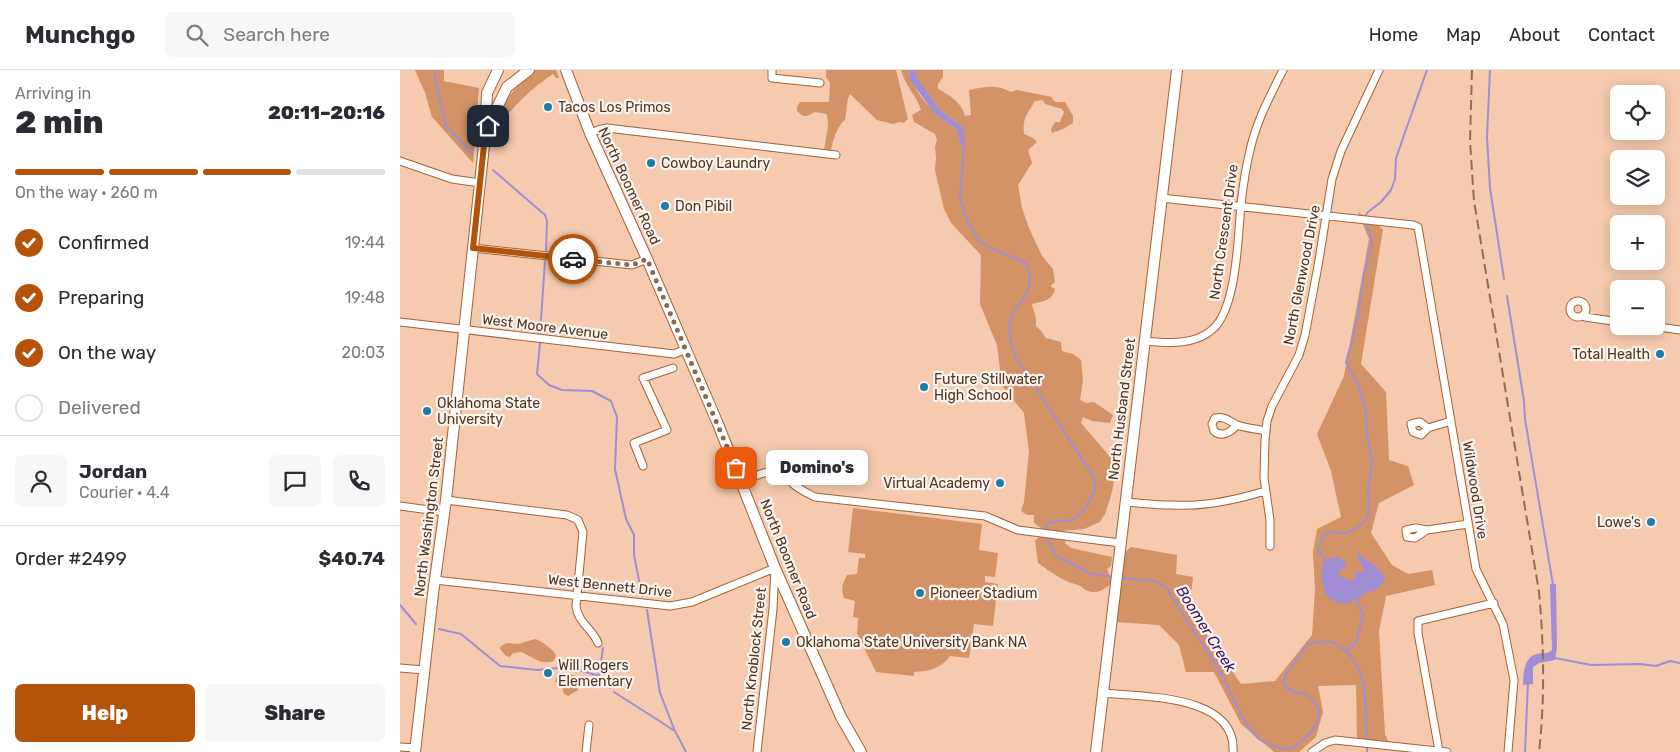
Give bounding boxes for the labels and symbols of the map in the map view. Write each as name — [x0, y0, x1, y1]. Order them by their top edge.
place label: Tacos Los Primos — [558, 99, 671, 116]
marker: Tacos Los Primos — [542, 101, 554, 113]
pin — [467, 105, 509, 147]
street label: North Boomer Road — [594, 124, 664, 248]
place label: Cowboy Laundry — [661, 155, 770, 172]
marker: Cowboy Laundry — [645, 157, 657, 169]
street label: North Crescent Drive — [1206, 163, 1242, 301]
place label: Don Pibil — [675, 198, 732, 215]
marker: Don Pibil — [659, 200, 671, 212]
street label: North Glenwood Drive — [1280, 203, 1324, 346]
courier — [548, 234, 598, 284]
street label: West Moore Avenue — [481, 311, 609, 343]
street label: North Husband Street — [1105, 337, 1139, 481]
place label: Total Health — [1572, 346, 1650, 363]
marker: Total Health — [1654, 348, 1666, 360]
place label: Future Stillwater High School — [934, 371, 1043, 404]
marker: Future Stillwater High School — [918, 381, 930, 393]
place label: Oklahoma State University — [437, 395, 540, 428]
marker: Oklahoma State University — [421, 405, 433, 417]
street label: North Washington Street — [411, 436, 447, 598]
street label: Wildwood Drive — [1459, 440, 1491, 540]
pin — [715, 447, 757, 489]
callout: Domino's — [766, 450, 868, 486]
place label: Virtual Academy — [883, 475, 990, 492]
marker: Virtual Academy — [994, 477, 1006, 489]
street label: North Boomer Road — [756, 497, 820, 621]
place label: Lowe's — [1597, 514, 1641, 531]
marker: Lowe's — [1645, 516, 1657, 528]
street label: West Bennett Drive — [547, 571, 673, 601]
water label: Boomer Creek — [1172, 583, 1240, 676]
place label: Pioneer Stadium — [930, 585, 1038, 602]
street label: North Knoblock Street — [738, 586, 770, 731]
marker: Pioneer Stadium — [914, 587, 926, 599]
place label: Oklahoma State University Bank NA — [796, 634, 1028, 651]
marker: Oklahoma State University Bank NA — [780, 636, 792, 648]
place label: Will Rogers Elementary — [558, 657, 633, 690]
marker: Will Rogers Elementary — [542, 667, 554, 679]

